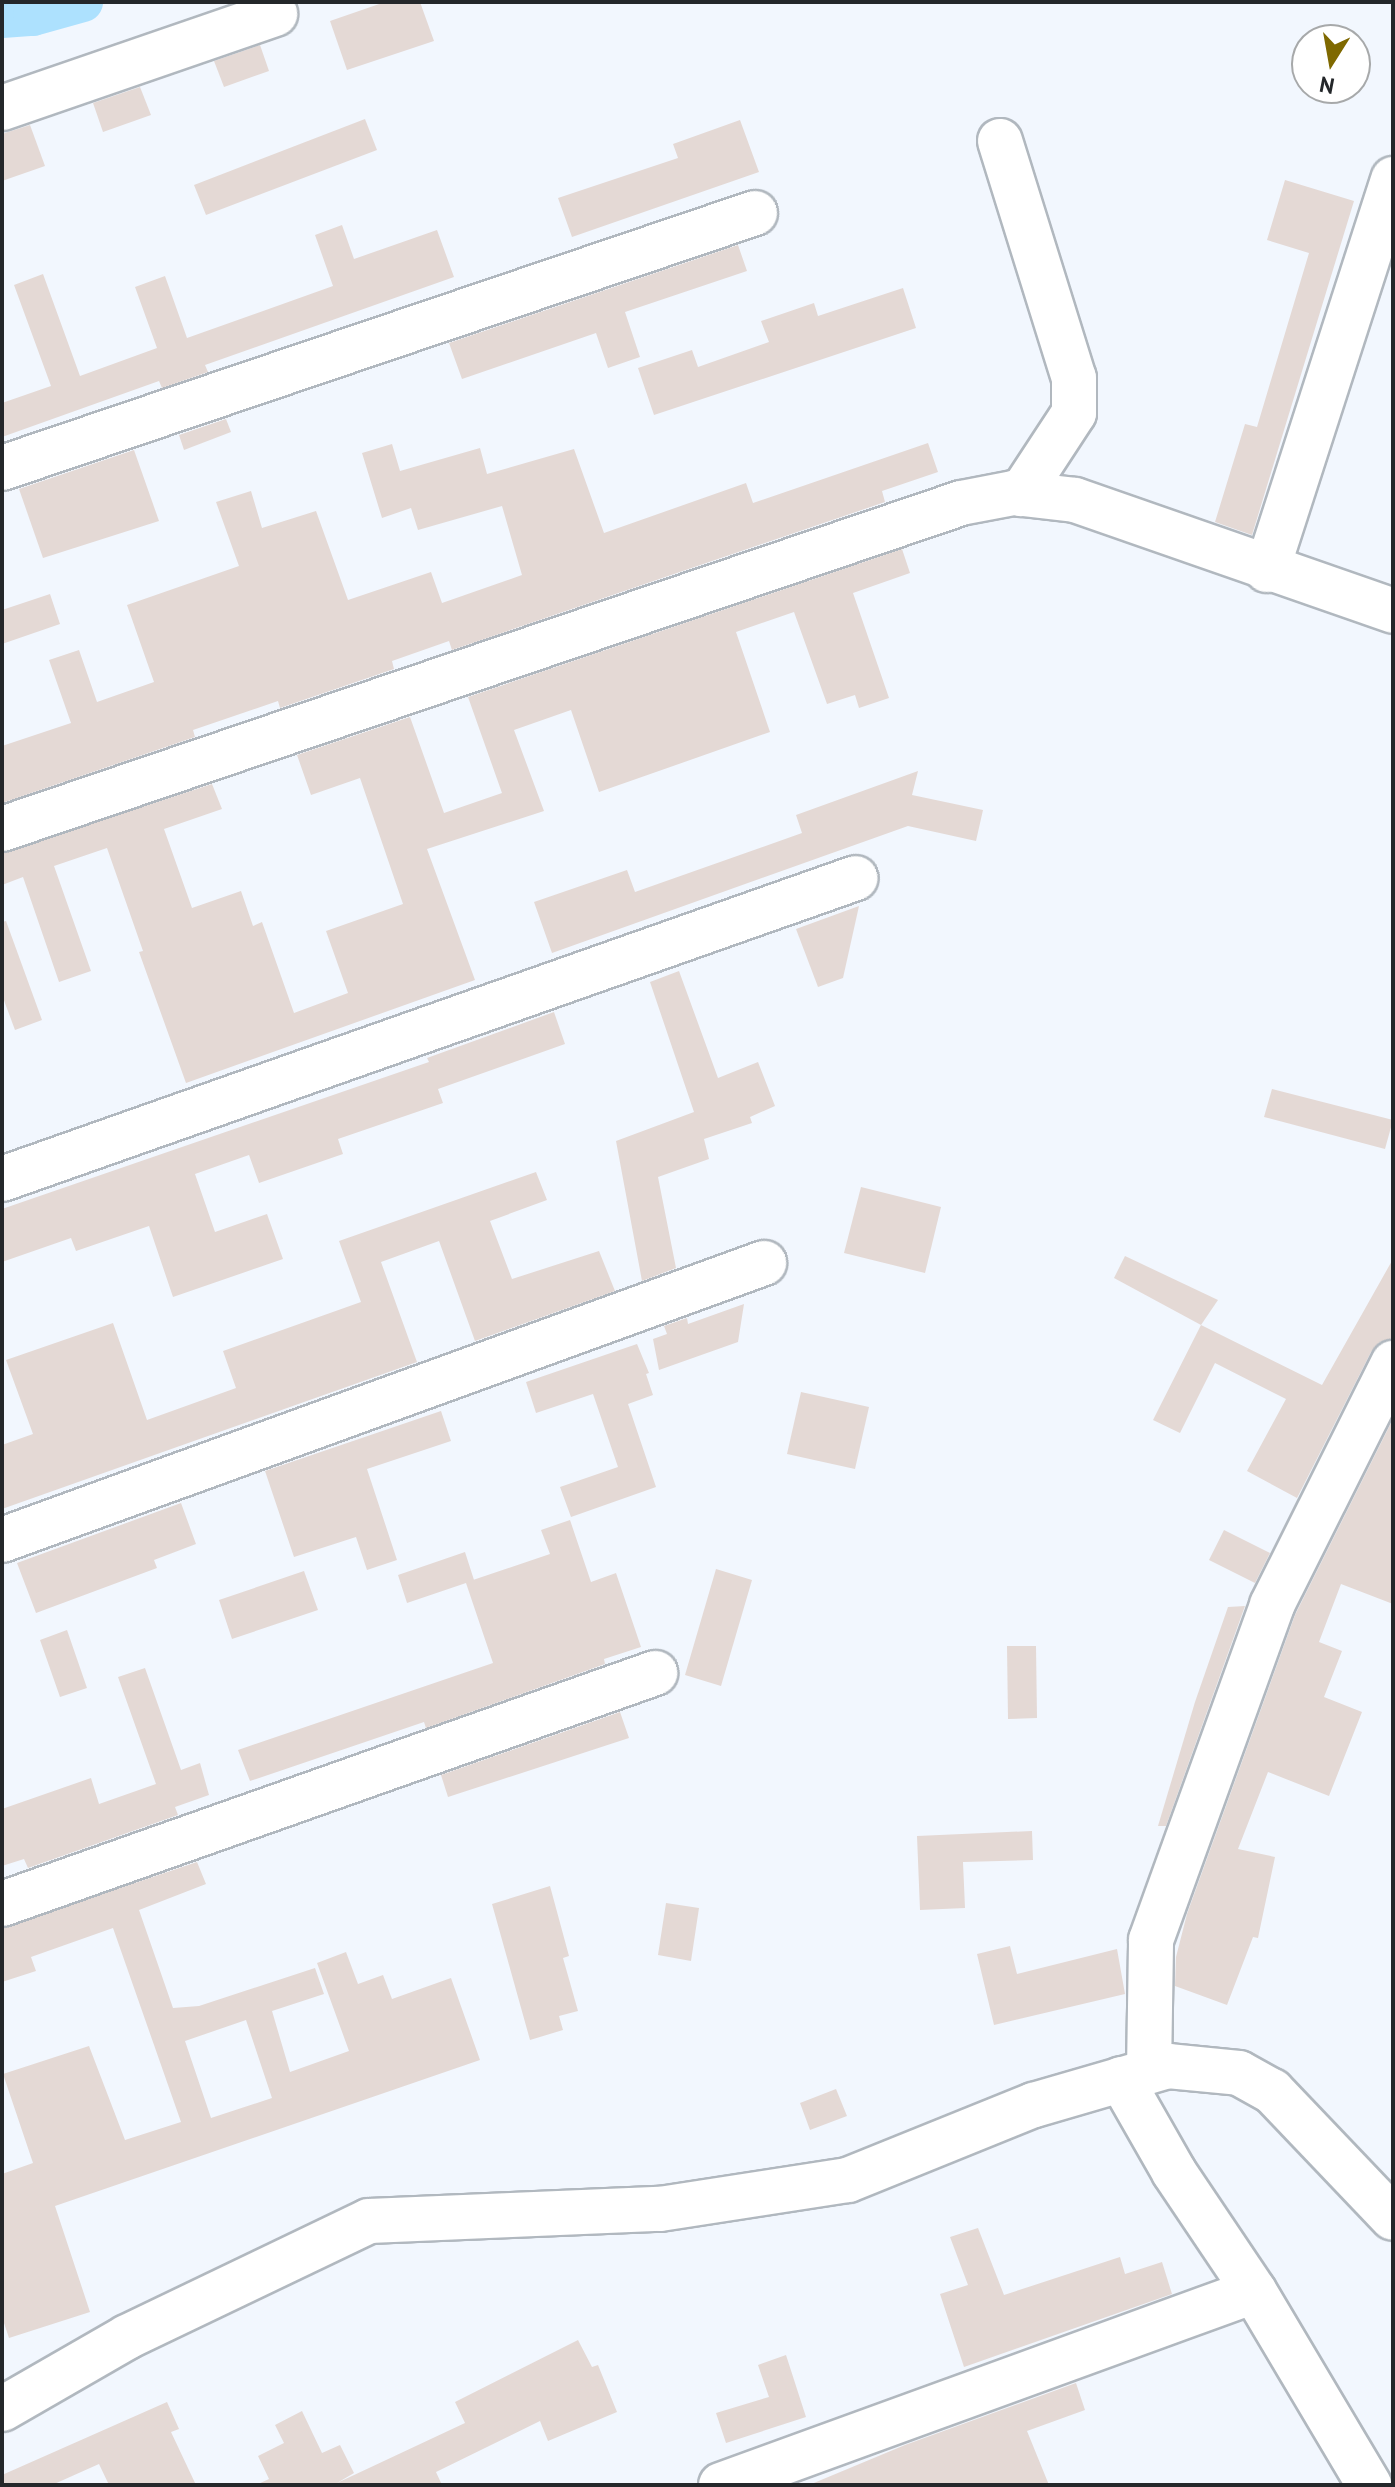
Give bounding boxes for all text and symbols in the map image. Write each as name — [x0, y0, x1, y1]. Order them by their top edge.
north arrow — [1291, 24, 1371, 104]
text: N — [1317, 70, 1337, 101]

